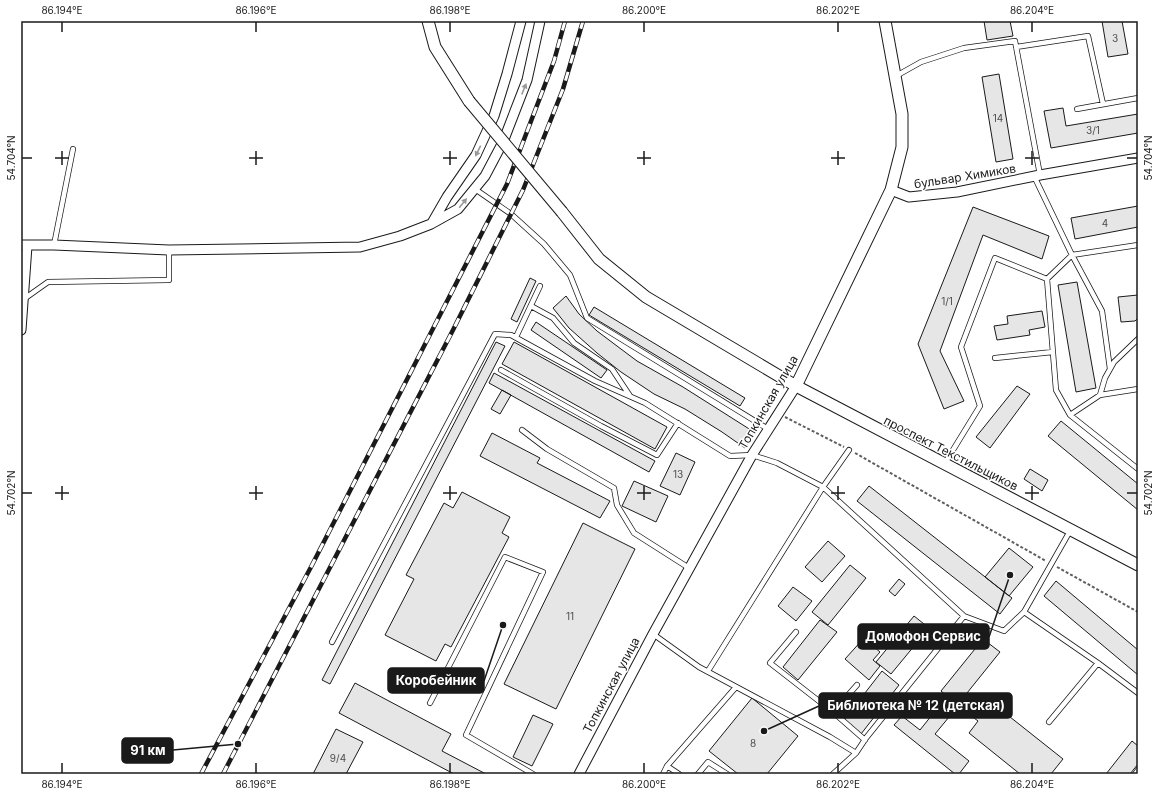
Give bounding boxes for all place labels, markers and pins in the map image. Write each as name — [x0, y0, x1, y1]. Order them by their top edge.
callout: Домофон Сервис — [858, 624, 989, 649]
callout: Коробейник — [388, 668, 484, 693]
callout: Библиотека № 12 (детская) — [819, 693, 1012, 718]
callout: 91 км — [122, 738, 173, 763]

